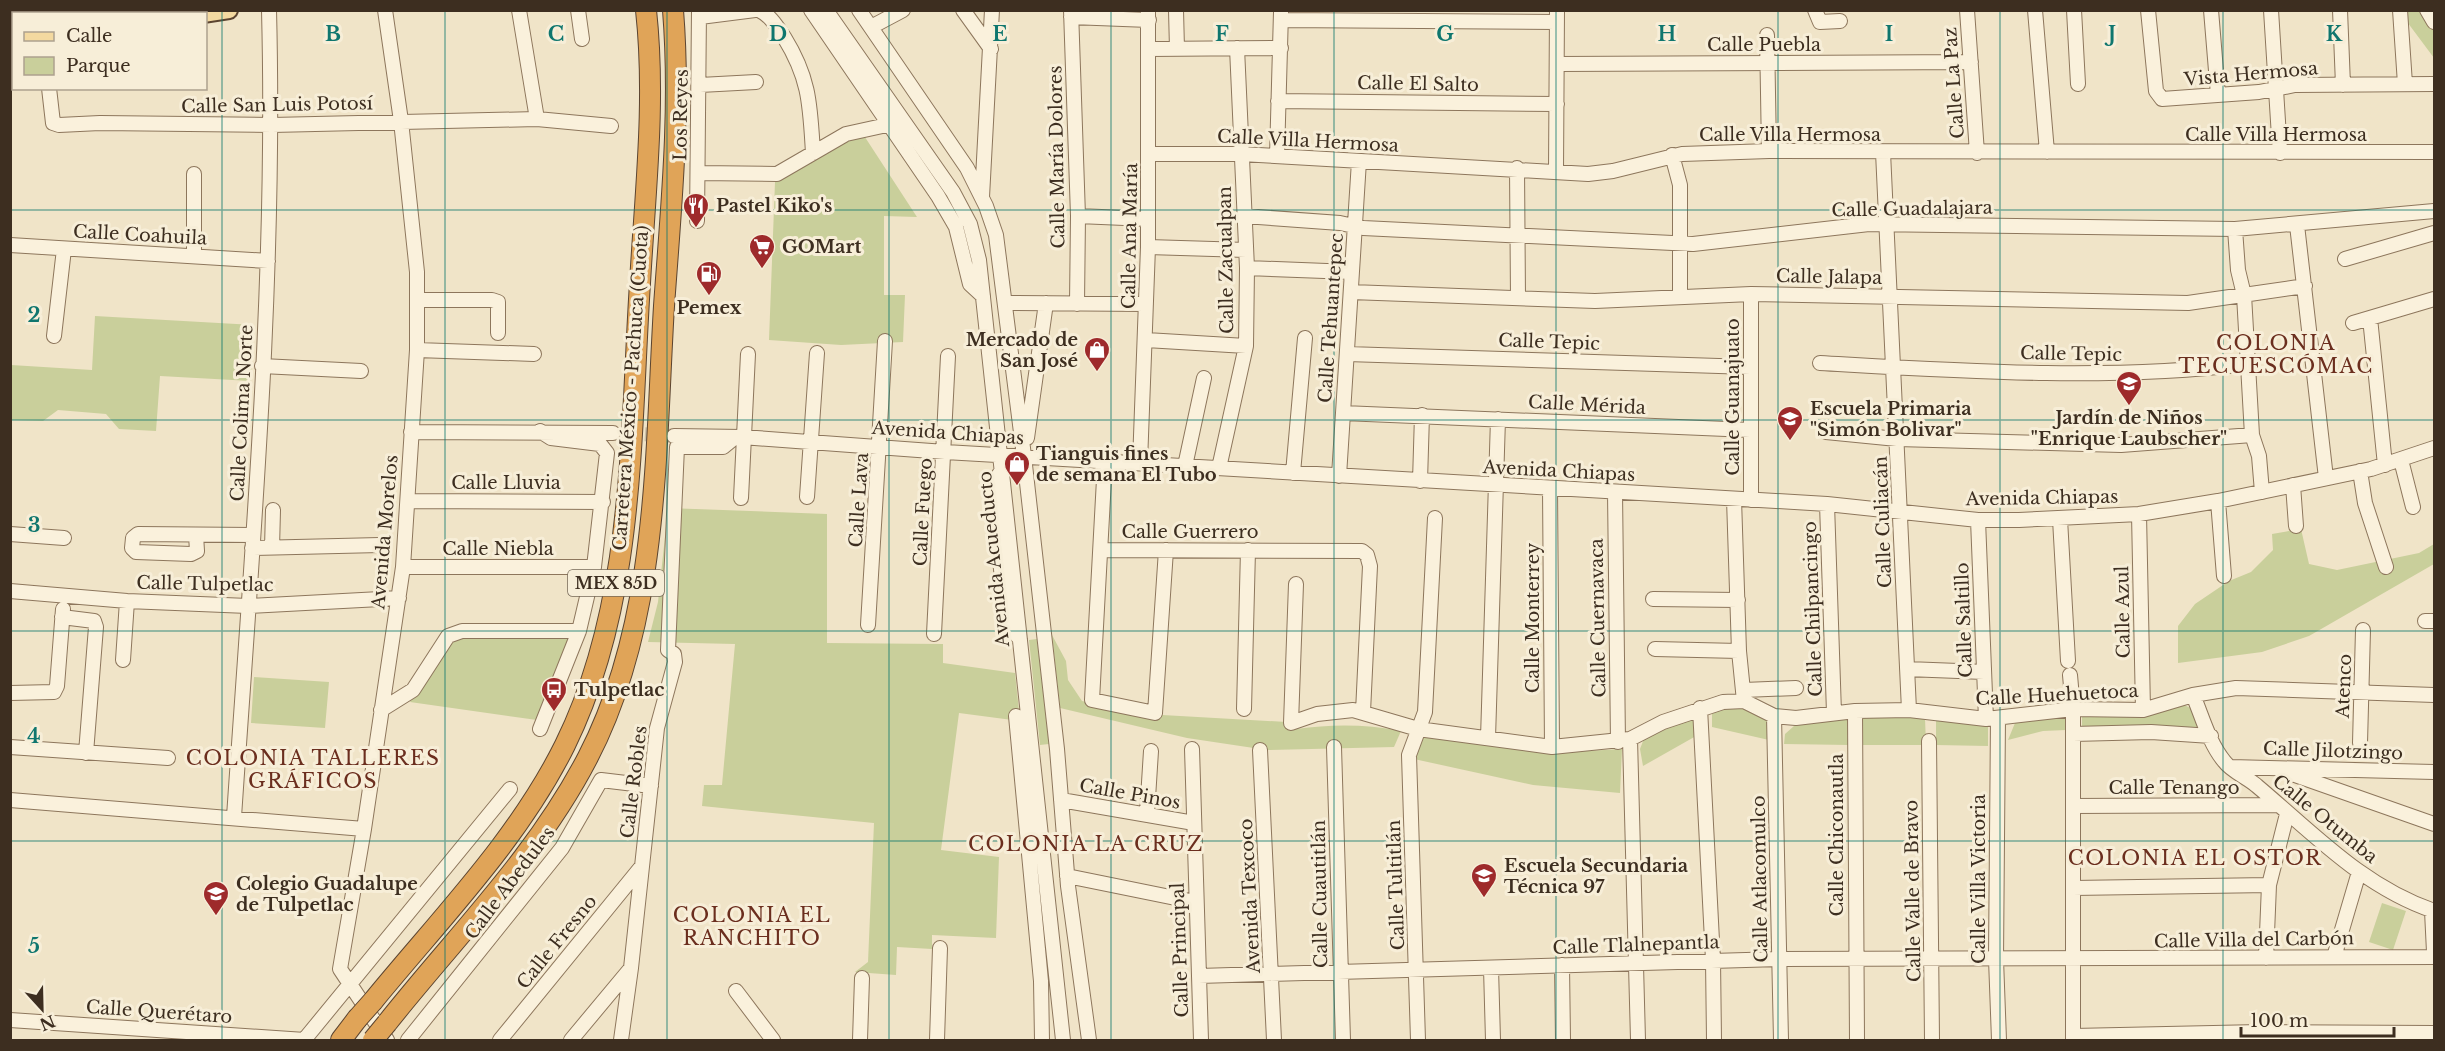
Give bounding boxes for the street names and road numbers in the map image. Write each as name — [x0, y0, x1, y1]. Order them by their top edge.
street label: Calle La Paz — [1939, 26, 1969, 140]
street label: Calle Puebla — [1707, 34, 1821, 56]
street label: Vista Hermosa — [2182, 57, 2319, 91]
street label: Calle María Dolores — [1044, 65, 1070, 249]
street label: Los Reyes — [669, 69, 693, 161]
street label: Calle El Salto — [1357, 72, 1479, 96]
street label: Calle San Luis Potosí — [181, 92, 374, 118]
street label: Calle Villa Hermosa — [1699, 124, 1881, 146]
street label: Calle Villa Hermosa — [2185, 124, 2367, 146]
street label: Calle Villa Hermosa — [1217, 125, 1399, 157]
street label: Calle Ana María — [1118, 163, 1142, 309]
street label: Calle Zacualpan — [1214, 186, 1238, 334]
street label: Calle Guadalajara — [1831, 197, 1993, 221]
street label: Calle Coahuila — [72, 221, 208, 249]
street label: Carretera México - Pachuca (Cuota) — [609, 225, 653, 551]
street label: Calle Tehuantepec — [1314, 232, 1348, 404]
street label: Calle Jalapa — [1776, 265, 1882, 289]
street label: Calle Guanajuato — [1722, 318, 1744, 476]
street label: Calle Colima Norte — [226, 324, 258, 502]
street label: Calle Tepic — [1498, 329, 1601, 355]
street label: Calle Tepic — [2020, 342, 2122, 366]
street label: Calle Mérida — [1528, 391, 1646, 419]
street label: Avenida Chiapas — [870, 417, 1025, 449]
street label: Calle Lava — [845, 452, 873, 548]
street label: Avenida Morelos — [367, 454, 403, 611]
street label: Avenida Chiapas — [1481, 456, 1636, 486]
street label: Calle Culiacán — [1870, 456, 1896, 588]
street label: Calle Fuego — [909, 457, 937, 567]
street label: Avenida Acueducto — [974, 470, 1014, 649]
street label: Calle Lluvia — [451, 472, 561, 494]
street label: Avenida Chiapas — [1964, 486, 2119, 510]
street label: Calle Guerrero — [1121, 521, 1259, 543]
street label: Calle Chilpancingo — [1799, 521, 1827, 697]
street label: Calle Niebla — [442, 538, 554, 560]
street label: Calle Cuernavaca — [1586, 538, 1610, 698]
street label: Calle Monterrey — [1522, 542, 1544, 693]
street label: Calle Saltillo — [1951, 562, 1977, 678]
street label: Calle Azul — [2111, 565, 2135, 659]
road number: MEX 85D — [568, 570, 664, 596]
street label: Calle Tulpetlac — [136, 572, 274, 596]
street label: Atenco — [2332, 653, 2356, 720]
street label: Calle Huehuetoca — [1975, 680, 2139, 710]
street label: Calle Robles — [616, 724, 652, 840]
street label: Calle Jilotzingo — [2263, 738, 2403, 764]
street label: Calle Chiconautla — [1826, 753, 1848, 917]
street label: Calle Otumba — [2268, 770, 2382, 868]
street label: Calle Pinos — [1078, 774, 1182, 814]
street label: Calle Tenango — [2108, 777, 2240, 799]
street label: Calle Villa Victoria — [1968, 794, 1990, 964]
street label: Calle Atlacomulco — [1748, 795, 1772, 963]
street label: Calle Valle de Bravo — [1900, 800, 1926, 982]
street label: Avenida Texcoco — [1235, 818, 1265, 975]
street label: Calle Tultitlán — [1383, 819, 1409, 951]
street label: Calle Cuautitlán — [1308, 820, 1332, 968]
street label: Calle Abedules — [460, 822, 560, 944]
street label: Calle Principal — [1167, 882, 1193, 1018]
street label: Calle Fresno — [512, 891, 602, 993]
street label: Calle Villa del Carbón — [2154, 927, 2354, 953]
street label: Calle Tlalnepantla — [1552, 931, 1720, 959]
street label: Calle Querétaro — [85, 996, 233, 1028]

